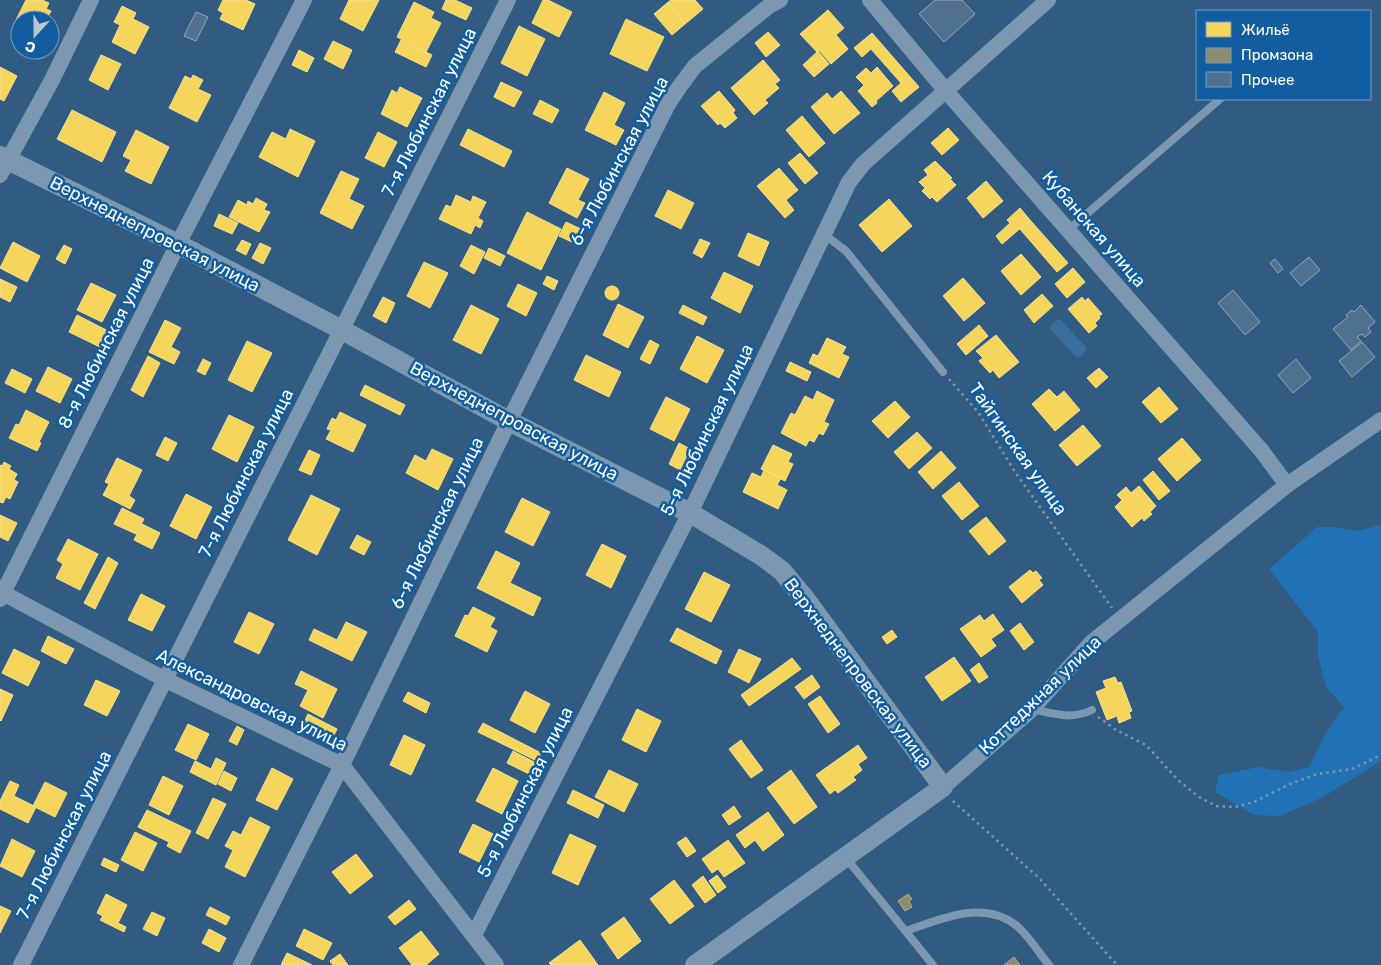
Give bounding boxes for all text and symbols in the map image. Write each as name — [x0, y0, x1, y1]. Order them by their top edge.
north arrow — [10, 10, 60, 60]
legend — [1196, 10, 1371, 100]
text: Жильё — [1241, 21, 1290, 39]
street label: 7-я Любинская улица — [377, 24, 481, 200]
text: С — [23, 37, 38, 56]
text: Промзона — [1241, 46, 1313, 64]
text: Прочее — [1241, 71, 1294, 89]
street label: 6-я Любинская улица — [565, 73, 673, 249]
street label: Кубанская улица — [1037, 166, 1151, 292]
street label: Верхнеднепровская улица — [46, 171, 264, 297]
street label: 8-я Любинская улица — [53, 254, 159, 432]
street label: 5-я Любинская улица — [656, 340, 758, 520]
street label: Верхнеднепровская улица — [406, 357, 622, 485]
street label: Тайгинская улица — [964, 379, 1072, 519]
street label: 7-я Любинская улица — [194, 385, 298, 561]
street label: 6-я Любинская улица — [386, 433, 488, 613]
street label: Верхнеднепровская улица — [779, 573, 937, 773]
street label: Коттеджная улица — [974, 631, 1106, 759]
street label: Александровская улица — [153, 644, 351, 756]
street label: 5-я Любинская улица — [472, 703, 578, 881]
street label: 7-я Любинская улица — [12, 747, 116, 923]

